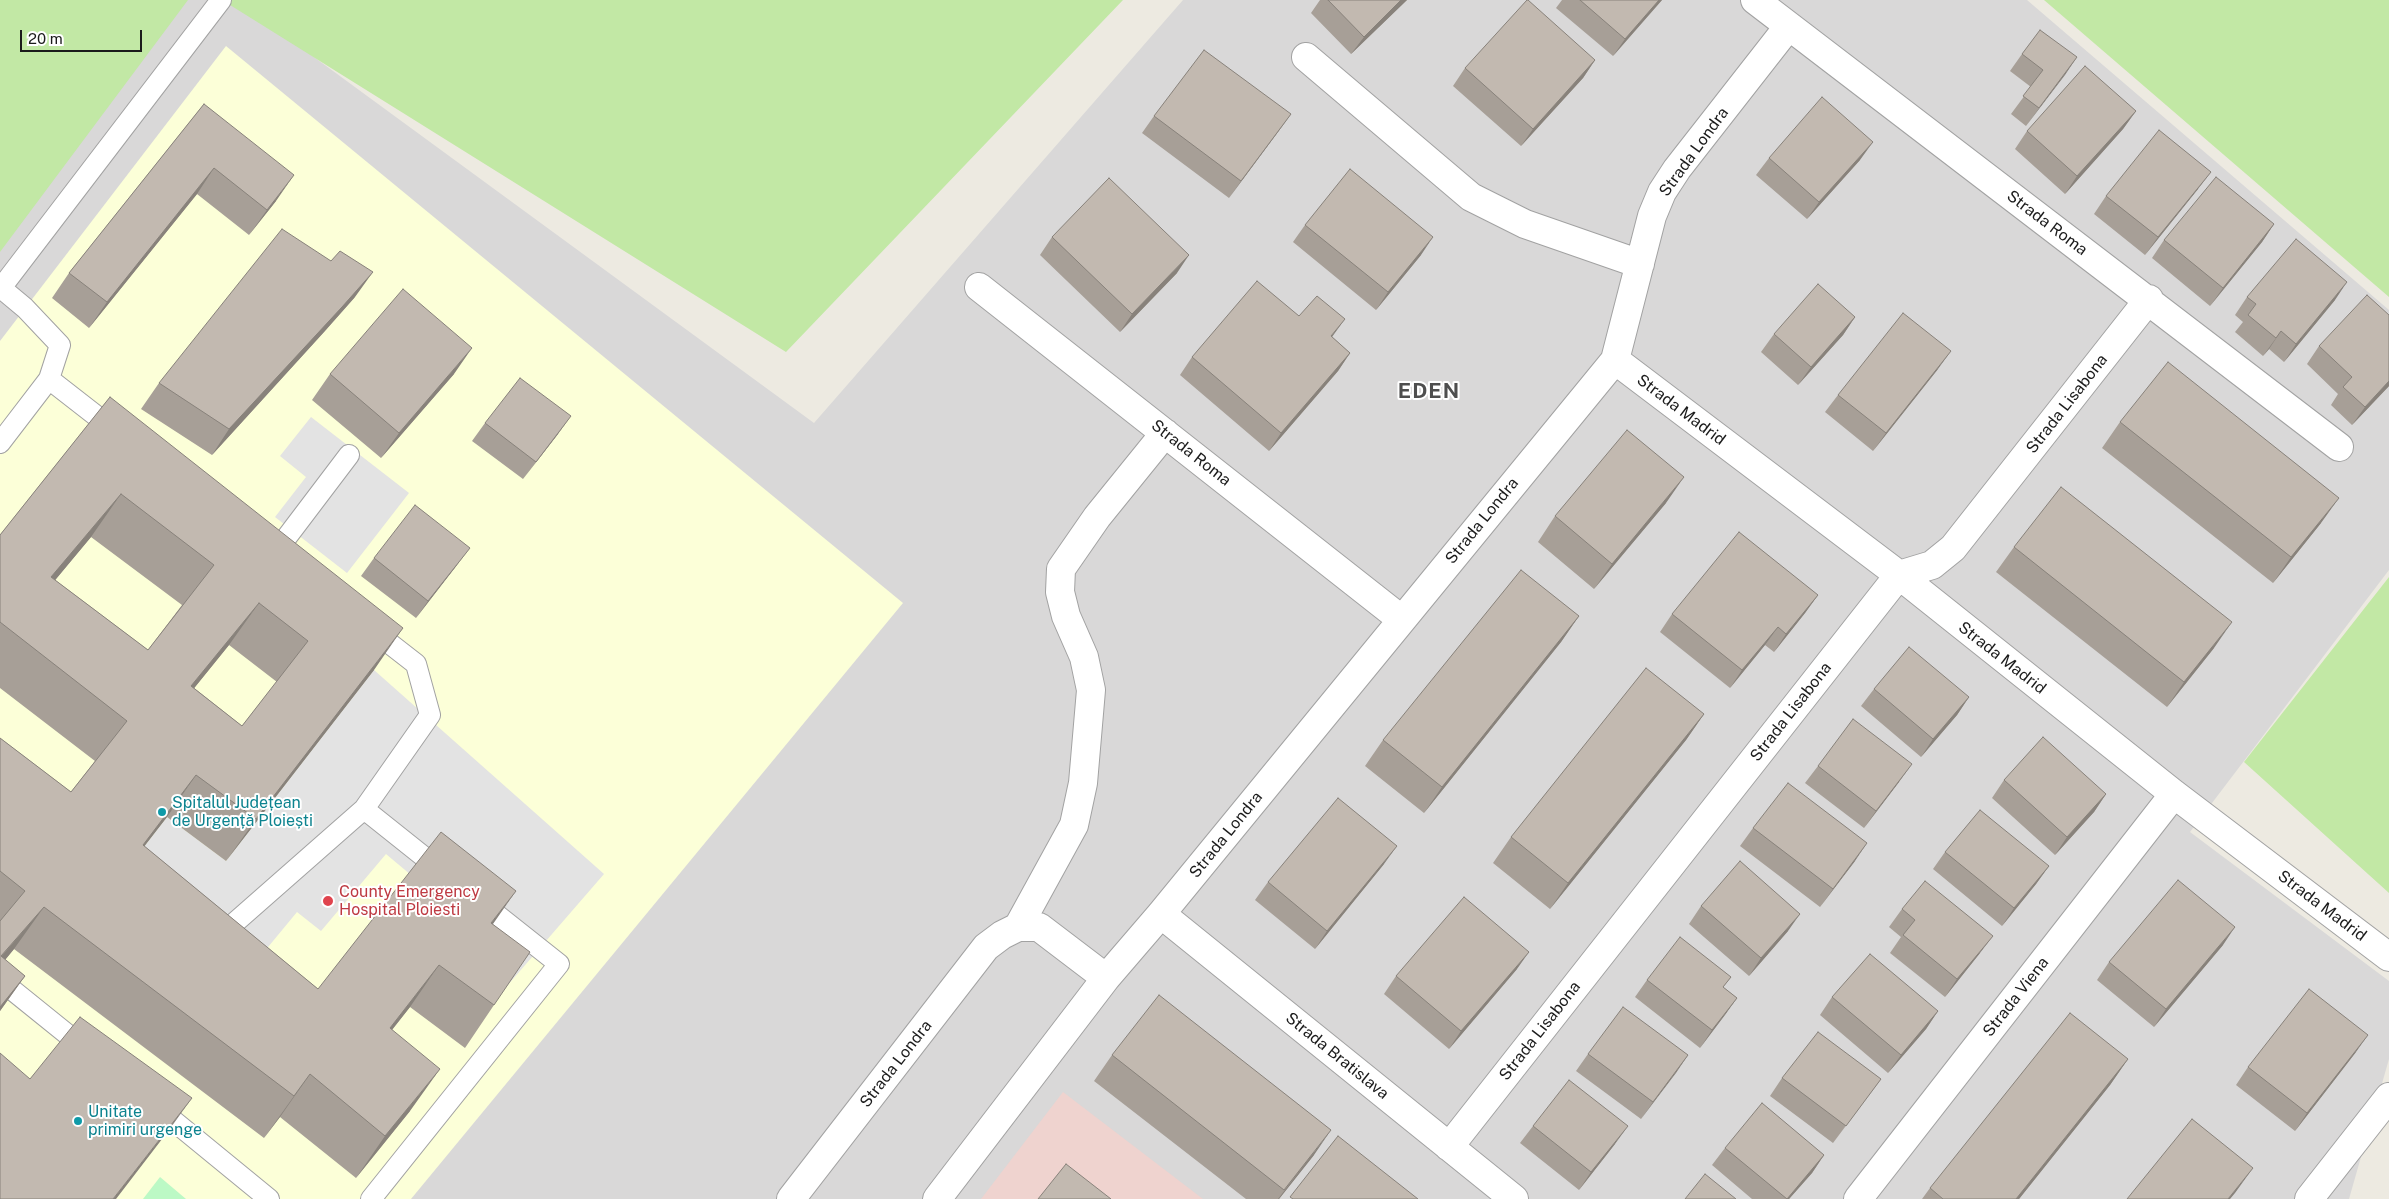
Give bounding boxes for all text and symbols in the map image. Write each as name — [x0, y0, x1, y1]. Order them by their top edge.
scale bar — [22, 20, 145, 52]
text: 20 m — [28, 30, 63, 47]
street label: Strada Londra — [1655, 104, 1733, 200]
street label: Strada Roma — [2003, 186, 2091, 260]
street label: Strada Lisabona — [2022, 351, 2112, 457]
street label: Strada Madrid — [1633, 370, 1729, 450]
district label: EDEN — [1397, 379, 1461, 405]
street label: Strada Roma — [1147, 416, 1235, 490]
street label: Strada Londra — [1441, 474, 1523, 568]
street label: Strada Madrid — [1954, 618, 2050, 698]
street label: Strada Lisabona — [1746, 659, 1836, 765]
street label: Strada Londra — [1185, 788, 1267, 882]
place label: Spitalul Județean de Urgență Ploiești — [172, 793, 313, 831]
marker: Spitalul Județean de Urgență Ploiești — [156, 806, 168, 818]
street label: Strada Madrid — [2274, 866, 2370, 946]
place label: County Emergency Hospital Ploiesti — [339, 882, 480, 920]
marker: County Emergency Hospital Ploiesti — [321, 894, 335, 908]
street label: Strada Viena — [1979, 953, 2053, 1041]
street label: Strada Lisabona — [1495, 978, 1585, 1084]
street label: Strada Bratislava — [1282, 1008, 1392, 1104]
street label: Strada Londra — [856, 1017, 936, 1111]
place label: Unitate primiri urgenge — [88, 1102, 202, 1140]
marker: Unitate primiri urgenge — [72, 1115, 84, 1127]

